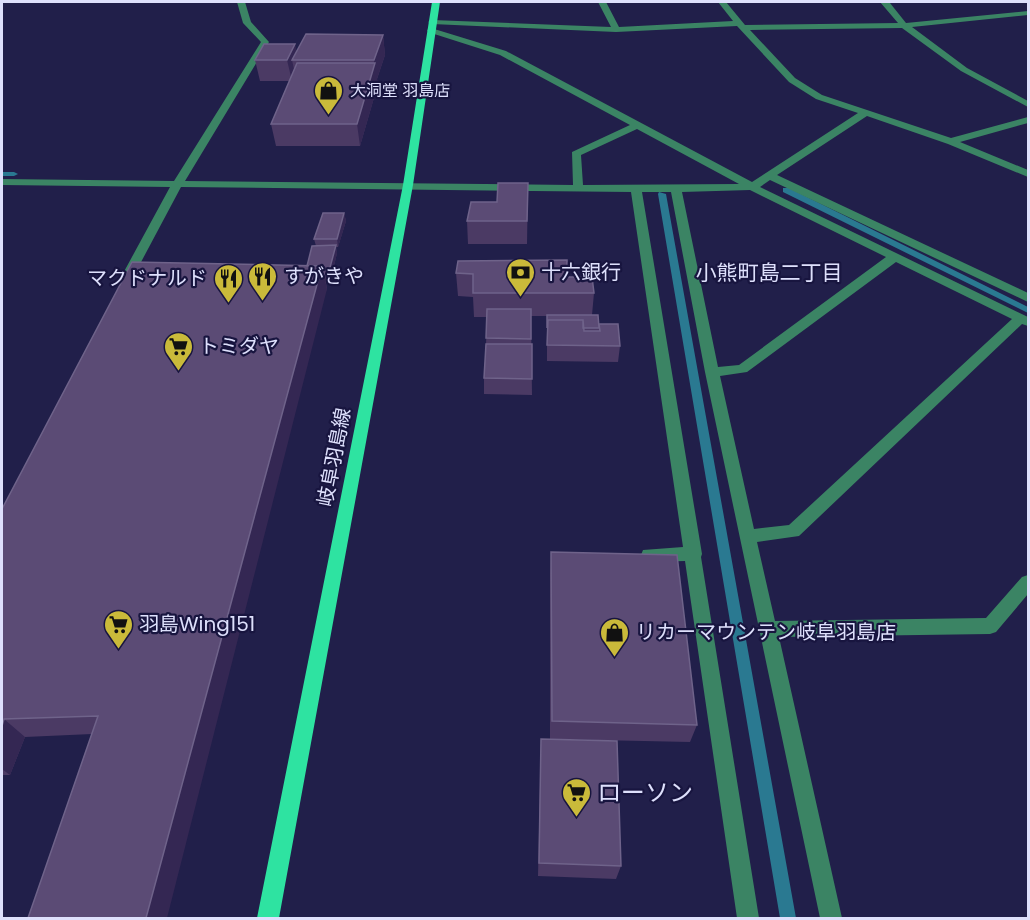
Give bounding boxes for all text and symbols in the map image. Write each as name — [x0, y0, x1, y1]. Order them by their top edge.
shop icon: 大洞堂 羽島店 — [313, 74, 345, 116]
place label: 大洞堂 羽島店 — [350, 79, 450, 102]
bank icon: 十六銀行 — [504, 256, 536, 298]
place label: 十六銀行 — [541, 258, 621, 286]
district label: 小熊町島二丁目 — [696, 258, 843, 287]
restaurant icon: すがきや — [247, 260, 279, 302]
restaurant icon: マクドナルド — [212, 262, 244, 304]
place label: すがきや — [284, 262, 364, 290]
place label: マクドナルド — [87, 264, 207, 292]
supermarket icon: トミダヤ — [162, 330, 194, 372]
place label: トミダヤ — [199, 332, 279, 360]
street label: 岐阜羽島線 — [311, 405, 357, 509]
supermarket icon: 羽島Wing151 — [102, 608, 134, 650]
place label: 羽島Wing151 — [139, 610, 255, 638]
shop icon: リカーマウンテン岐阜羽島店 — [599, 616, 631, 658]
place label: リカーマウンテン岐阜羽島店 — [636, 618, 896, 646]
supermarket icon: ローソン — [560, 776, 592, 818]
place label: ローソン — [597, 776, 693, 809]

